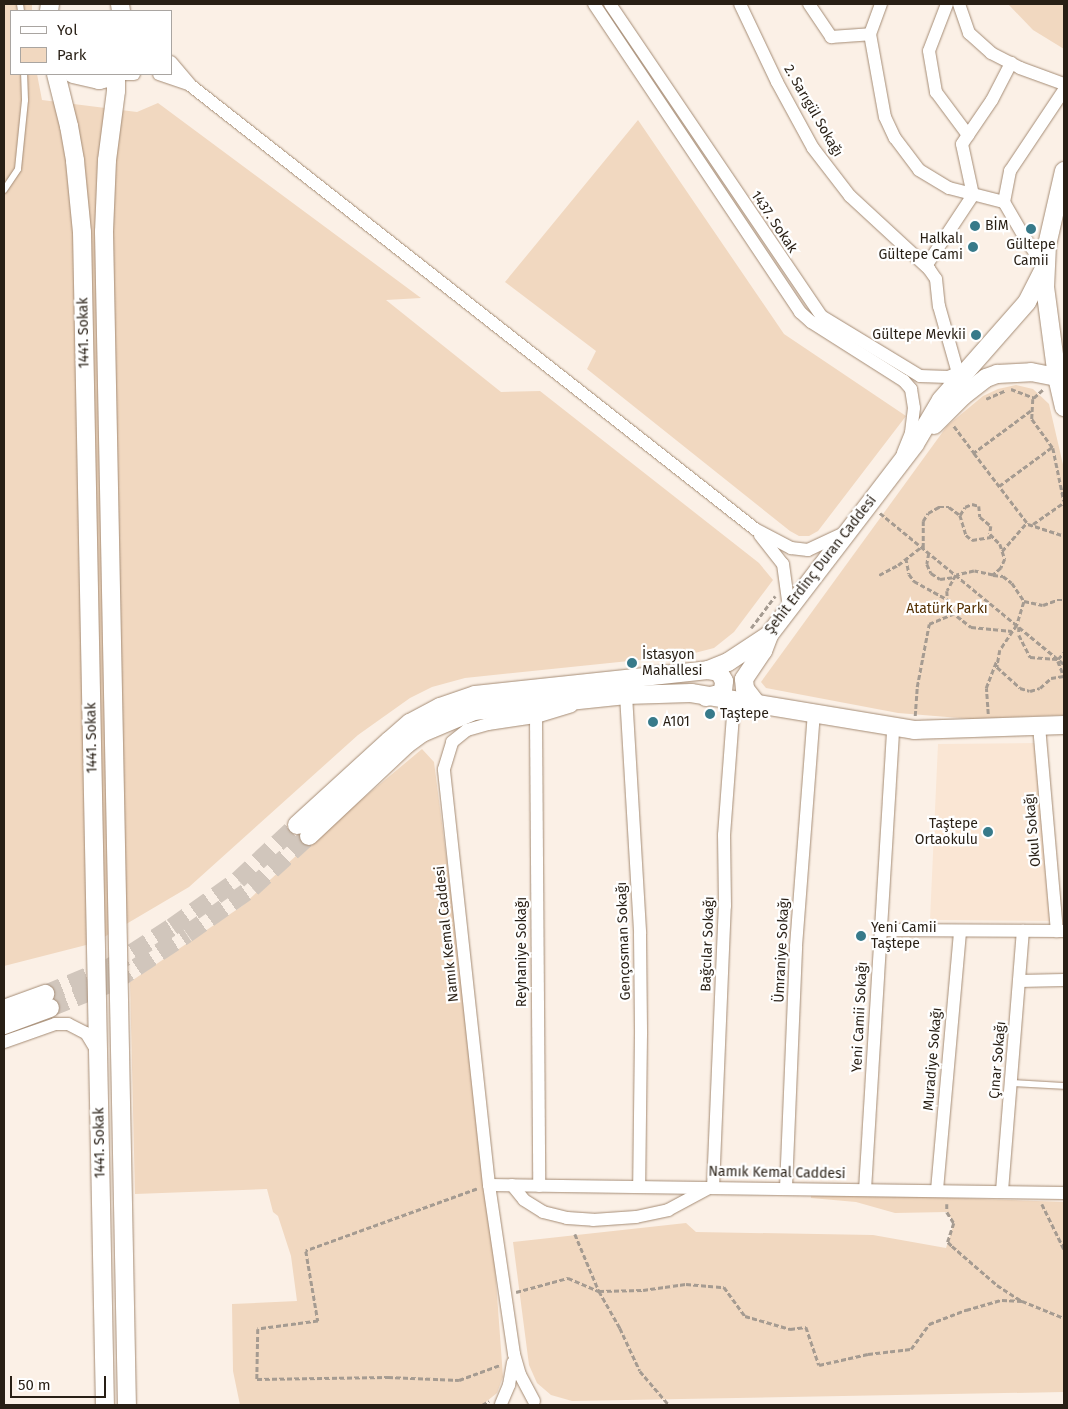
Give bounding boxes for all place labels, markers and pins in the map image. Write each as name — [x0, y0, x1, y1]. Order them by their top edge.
place label: BİM — [985, 218, 1009, 234]
marker: BİM — [969, 220, 981, 232]
marker: Gültepe Camii — [1025, 223, 1037, 235]
place label: Halkalı Gültepe Cami — [879, 231, 963, 264]
place label: Gültepe Camii — [1006, 237, 1056, 270]
marker: Halkalı Gültepe Cami — [967, 241, 979, 253]
place label: Gültepe Mevkii — [872, 327, 966, 343]
marker: Gültepe Mevkii — [970, 329, 982, 341]
place label: İstasyon Mahallesi — [642, 647, 702, 680]
marker: İstasyon Mahallesi — [626, 657, 638, 669]
place label: Taştepe — [720, 706, 769, 722]
marker: Taştepe — [704, 708, 716, 720]
place label: A101 — [663, 714, 690, 730]
marker: A101 — [647, 716, 659, 728]
place label: Taştepe Ortaokulu — [915, 816, 978, 849]
marker: Taştepe Ortaokulu — [982, 826, 994, 838]
place label: Yeni Camii Taştepe — [871, 920, 937, 952]
marker: Yeni Camii Taştepe — [855, 930, 867, 942]

